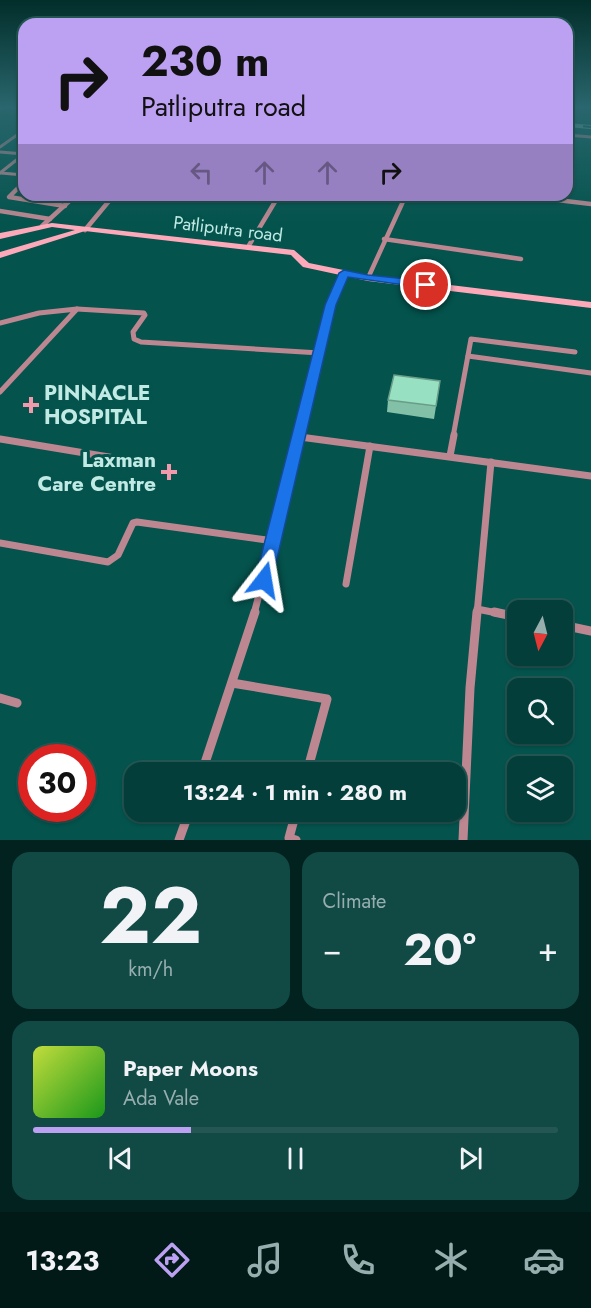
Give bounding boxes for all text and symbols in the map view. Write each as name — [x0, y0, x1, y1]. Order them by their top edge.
text: 230 m — [141, 31, 269, 92]
icon: right — [42, 42, 120, 120]
text: Patliputra road — [141, 87, 306, 126]
icon: left — [185, 156, 218, 189]
icon: ahead — [248, 156, 281, 189]
icon: ahead — [311, 156, 344, 189]
icon: right — [374, 156, 407, 189]
street label: Patliputra road — [172, 209, 284, 249]
pin — [400, 259, 451, 310]
icon: arrive — [409, 268, 442, 301]
place label: PINNACLE HOSPITAL — [44, 378, 150, 432]
marker: PINNACLE HOSPITAL — [22, 396, 40, 414]
place label: Laxman Care Centre — [37, 445, 156, 499]
marker: Laxman Care Centre — [160, 463, 178, 481]
position arrow — [232, 548, 296, 612]
north arrow — [507, 600, 573, 666]
map controls — [507, 600, 573, 822]
button: search — [507, 678, 573, 744]
speed limit sign: 30 — [18, 744, 96, 822]
button: layers — [507, 756, 573, 822]
text: 13:24 · 1 min · 280 m — [183, 776, 407, 808]
text: 22 — [100, 860, 202, 972]
text: Climate — [323, 887, 386, 916]
text: 20° — [404, 917, 476, 982]
text: − — [323, 926, 342, 973]
text: + — [538, 926, 558, 973]
text: km/h — [128, 955, 173, 984]
text: Paper Moons — [123, 1052, 258, 1084]
text: Ada Vale — [123, 1084, 199, 1113]
icon: previous — [104, 1142, 137, 1175]
icon: pause — [279, 1142, 312, 1175]
icon: next — [454, 1142, 487, 1175]
icon: directions — [151, 1239, 193, 1281]
icon: music — [244, 1239, 286, 1281]
icon: phone — [337, 1239, 379, 1281]
icon: climate — [430, 1239, 472, 1281]
icon: car — [523, 1239, 565, 1281]
text: 13:23 — [26, 1241, 99, 1280]

